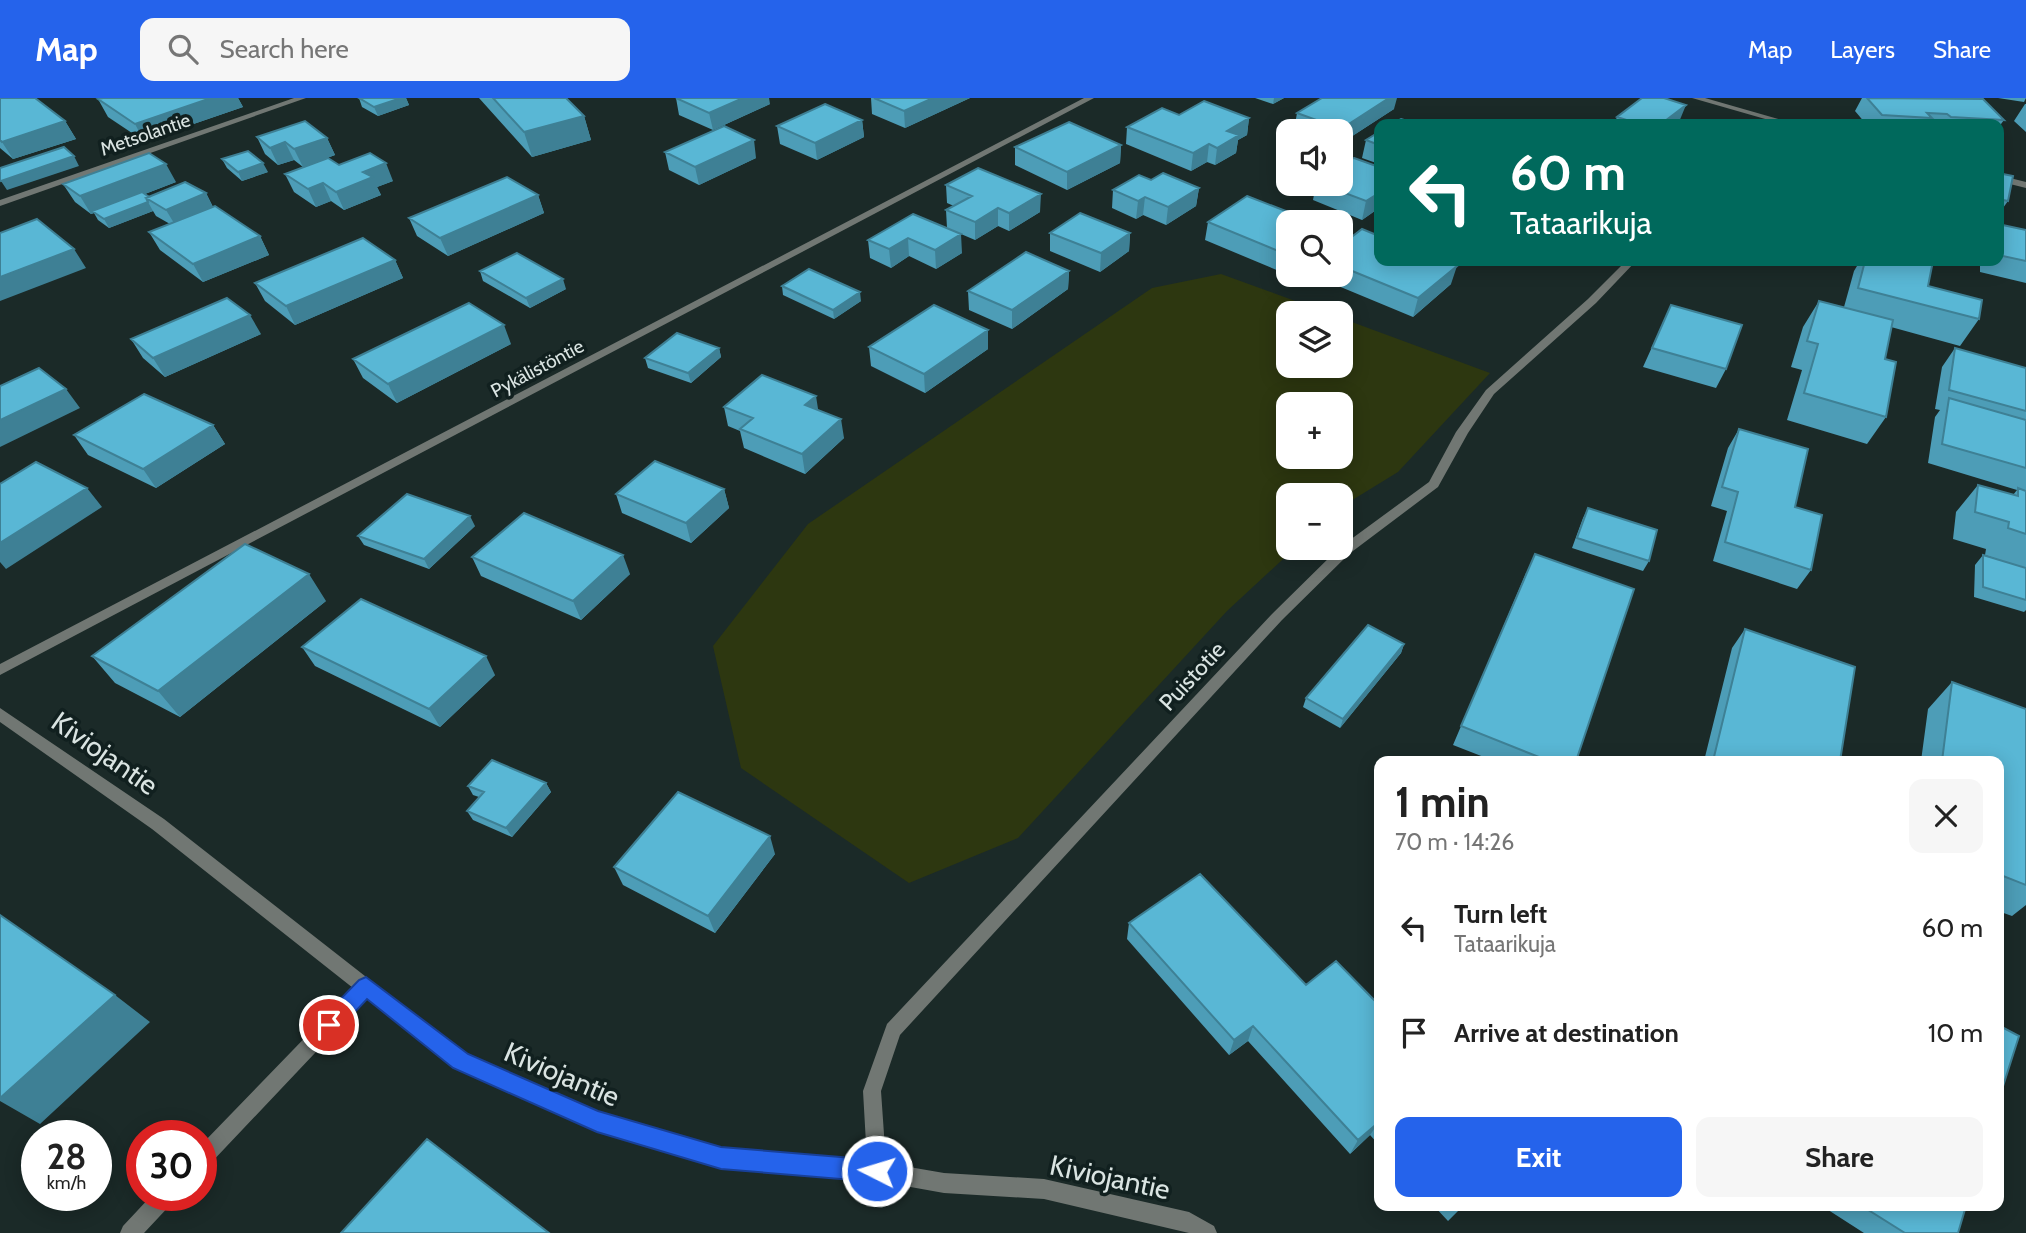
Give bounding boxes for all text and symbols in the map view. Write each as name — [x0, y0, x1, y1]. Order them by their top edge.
search box — [140, 18, 630, 81]
text: Map — [35, 29, 98, 69]
icon: search — [164, 30, 202, 68]
text: Search here — [220, 33, 349, 65]
text: Map — [1748, 35, 1792, 64]
text: Layers — [1830, 35, 1895, 64]
text: Share — [1933, 35, 1991, 64]
street label: Metsolantie — [97, 108, 194, 161]
map controls — [1276, 119, 1353, 560]
button: sound — [1276, 119, 1353, 196]
text: 60 m — [1510, 143, 1626, 202]
icon: left — [1395, 147, 1486, 238]
text: Tataarikuja — [1510, 203, 1652, 242]
button: search — [1276, 210, 1353, 287]
button: layers — [1276, 301, 1353, 378]
street label: Pykälistöntie — [487, 334, 588, 402]
button: + — [1276, 392, 1353, 469]
button: − — [1276, 483, 1353, 560]
street label: Puistotie — [1153, 636, 1231, 716]
street label: Kiviojantie — [45, 704, 165, 802]
text: 1 min — [1395, 776, 1490, 828]
button: close — [1909, 779, 1983, 853]
text: 70 m · 14:26 — [1395, 828, 1514, 856]
text: Turn left — [1454, 898, 1547, 930]
icon: left — [1395, 909, 1433, 947]
text: 60 m — [1921, 912, 1983, 944]
text: Tataarikuja — [1454, 930, 1556, 958]
pin — [299, 995, 359, 1055]
icon: arrive — [310, 1006, 348, 1044]
icon: arrive — [1395, 1014, 1433, 1052]
text: Arrive at destination — [1454, 1017, 1679, 1049]
text: 10 m — [1928, 1017, 1983, 1049]
street label: Kiviojantie — [499, 1034, 625, 1114]
button: Exit — [1395, 1117, 1682, 1197]
button: Share — [1696, 1117, 1983, 1197]
speed limit sign: 30 — [126, 1120, 217, 1211]
position arrow — [840, 1134, 914, 1208]
text: 28 — [47, 1135, 86, 1178]
street label: Kiviojantie — [1047, 1148, 1173, 1206]
text: km/h — [47, 1172, 86, 1194]

